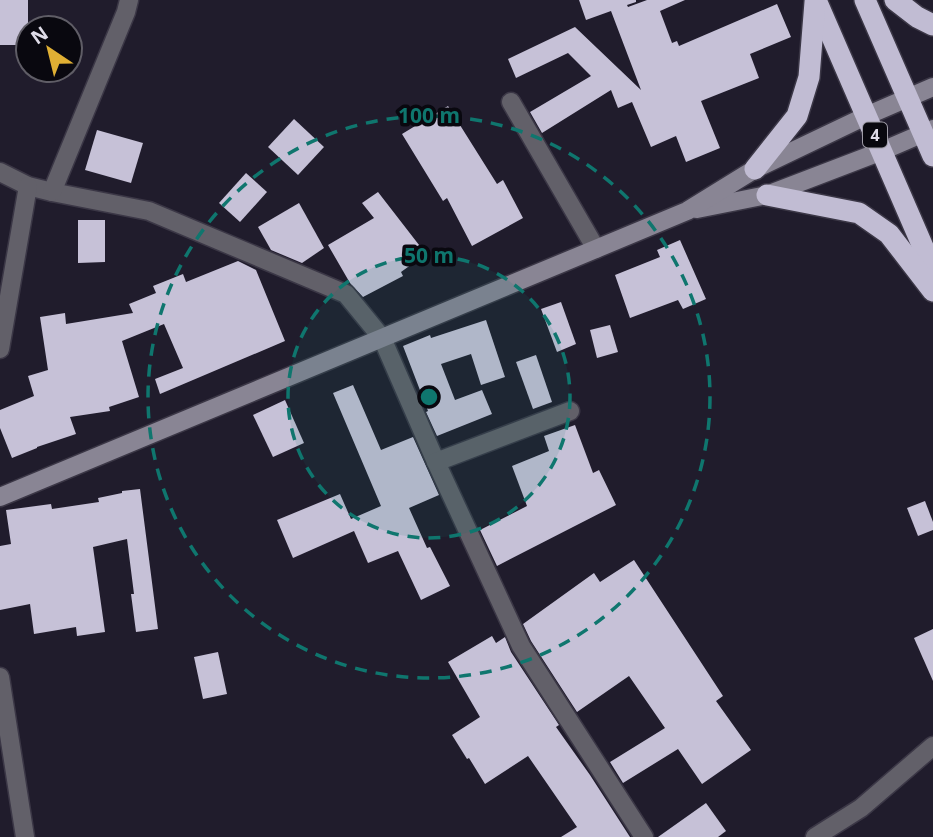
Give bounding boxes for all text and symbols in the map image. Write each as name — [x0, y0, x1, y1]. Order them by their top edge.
north arrow — [14, 14, 84, 84]
text: N — [25, 20, 53, 50]
text: 100 m — [398, 101, 460, 129]
road number: 4 — [863, 122, 887, 148]
text: 50 m — [404, 241, 454, 269]
centre of rings — [417, 385, 441, 409]

